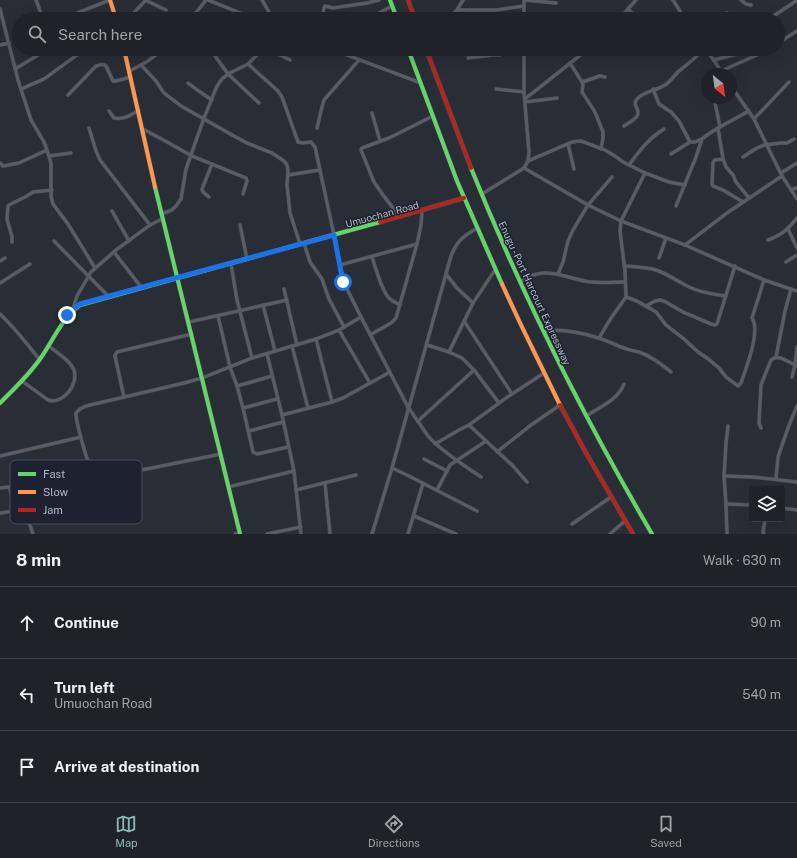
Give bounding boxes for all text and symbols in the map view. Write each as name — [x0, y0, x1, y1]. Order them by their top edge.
search box — [12, 12, 785, 56]
icon: search — [26, 23, 48, 45]
text: Search here — [58, 26, 142, 43]
north arrow — [701, 68, 737, 104]
street label: Umuochan Road — [344, 198, 420, 230]
street label: Enugu - Port Harcourt Expressway — [496, 219, 574, 367]
route start — [334, 273, 352, 291]
route end — [58, 306, 76, 324]
legend — [10, 460, 142, 524]
text: Fast — [43, 468, 65, 480]
text: Slow — [43, 486, 69, 498]
map controls — [749, 486, 785, 522]
button: layers — [749, 486, 785, 522]
text: Jam — [43, 504, 63, 516]
text: 8 min — [16, 550, 61, 570]
text: Walk · 630 m — [703, 553, 781, 568]
icon: ahead — [16, 612, 38, 634]
text: Continue — [54, 614, 119, 631]
text: 90 m — [751, 615, 781, 630]
text: Turn left — [54, 679, 115, 696]
icon: left — [16, 684, 38, 706]
text: 540 m — [742, 687, 781, 702]
text: Umuochan Road — [54, 696, 152, 711]
icon: arrive — [16, 756, 38, 778]
text: Arrive at destination — [54, 758, 199, 775]
tab: Map — [115, 813, 138, 849]
tab: Directions — [368, 813, 420, 849]
tab: Saved — [650, 813, 682, 849]

